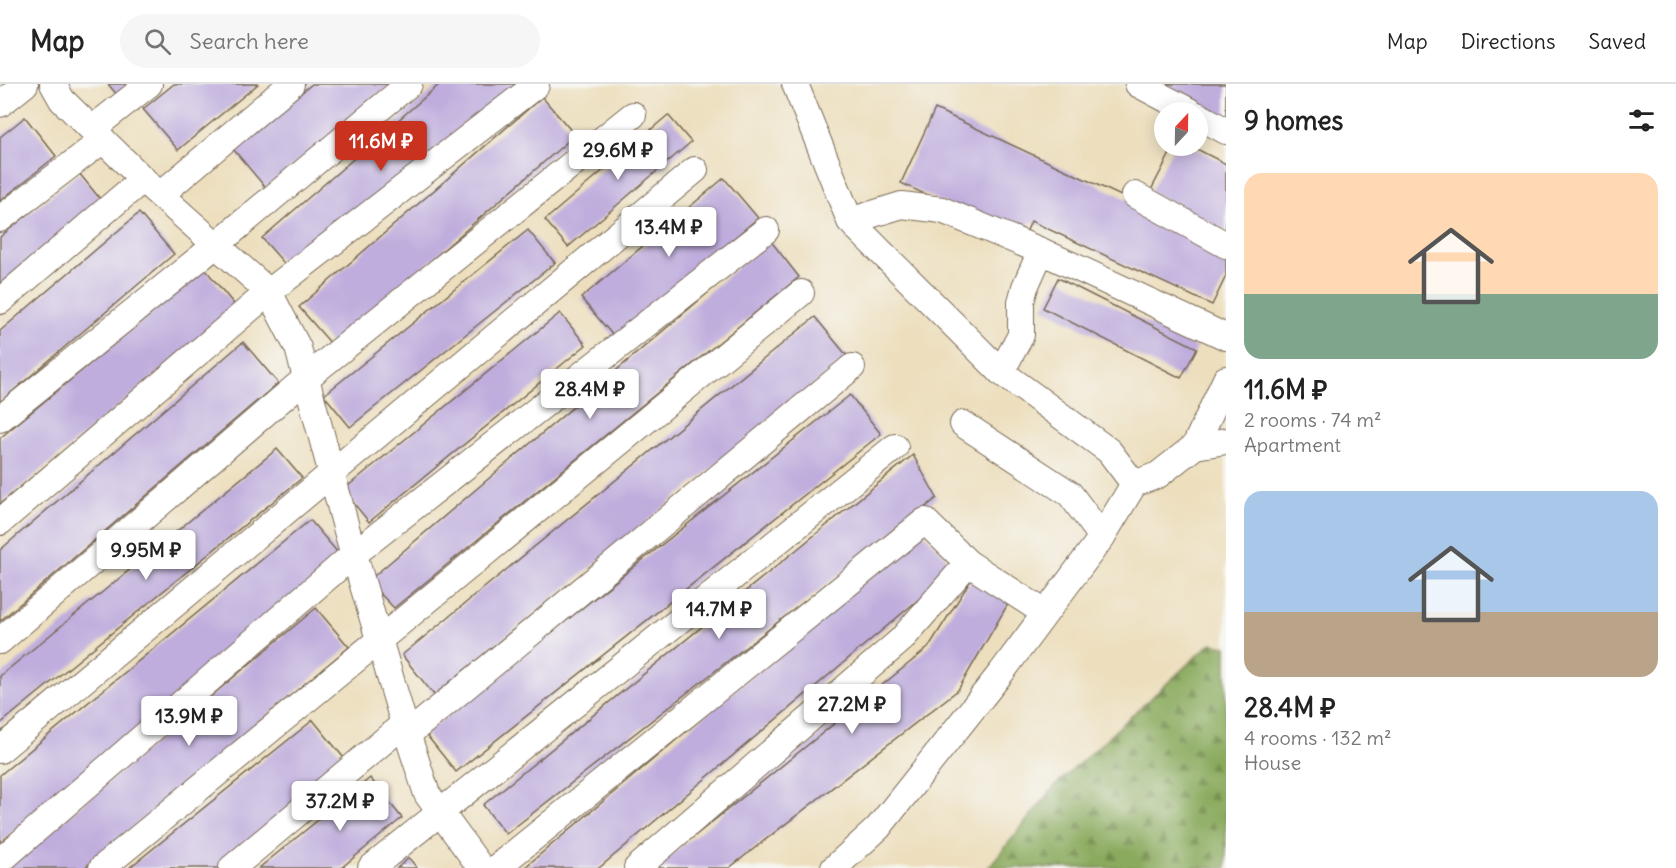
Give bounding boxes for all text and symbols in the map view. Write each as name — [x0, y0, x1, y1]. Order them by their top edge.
search box — [120, 14, 540, 68]
text: Map — [30, 23, 84, 59]
icon: search — [141, 25, 174, 58]
text: Search here — [189, 27, 309, 55]
text: Map — [1387, 28, 1428, 55]
text: Directions — [1461, 28, 1555, 55]
text: Saved — [1588, 28, 1646, 55]
north arrow — [1154, 102, 1208, 156]
map controls — [1154, 102, 1208, 156]
text: 9 homes — [1244, 104, 1343, 137]
icon: filters — [1625, 104, 1658, 137]
pin: 11.6M ₽ — [326, 121, 436, 172]
text: 11.6M ₽ — [349, 128, 413, 153]
pin: 29.6M ₽ — [563, 130, 673, 181]
text: 29.6M ₽ — [583, 137, 653, 162]
pin: 13.4M ₽ — [614, 207, 724, 258]
icon: home — [1397, 212, 1505, 320]
text: 13.4M ₽ — [635, 214, 703, 239]
pin: 28.4M ₽ — [535, 369, 645, 420]
text: 11.6M ₽ — [1244, 373, 1327, 406]
text: 28.4M ₽ — [555, 376, 625, 401]
text: 2 rooms · 74 m² — [1244, 407, 1381, 432]
text: Apartment — [1244, 432, 1341, 457]
pin: 9.95M ₽ — [91, 530, 201, 581]
icon: home — [1397, 530, 1505, 638]
text: 9.95M ₽ — [111, 537, 181, 562]
pin: 14.7M ₽ — [664, 589, 774, 640]
text: 14.7M ₽ — [686, 596, 752, 621]
pin: 27.2M ₽ — [797, 684, 907, 735]
text: 27.2M ₽ — [818, 691, 886, 716]
text: 28.4M ₽ — [1244, 691, 1336, 724]
pin: 13.9M ₽ — [134, 696, 244, 747]
text: 13.9M ₽ — [155, 703, 223, 728]
text: 4 rooms · 132 m² — [1244, 725, 1391, 750]
text: House — [1244, 750, 1301, 775]
pin: 37.2M ₽ — [285, 781, 395, 832]
text: 37.2M ₽ — [306, 788, 374, 813]

